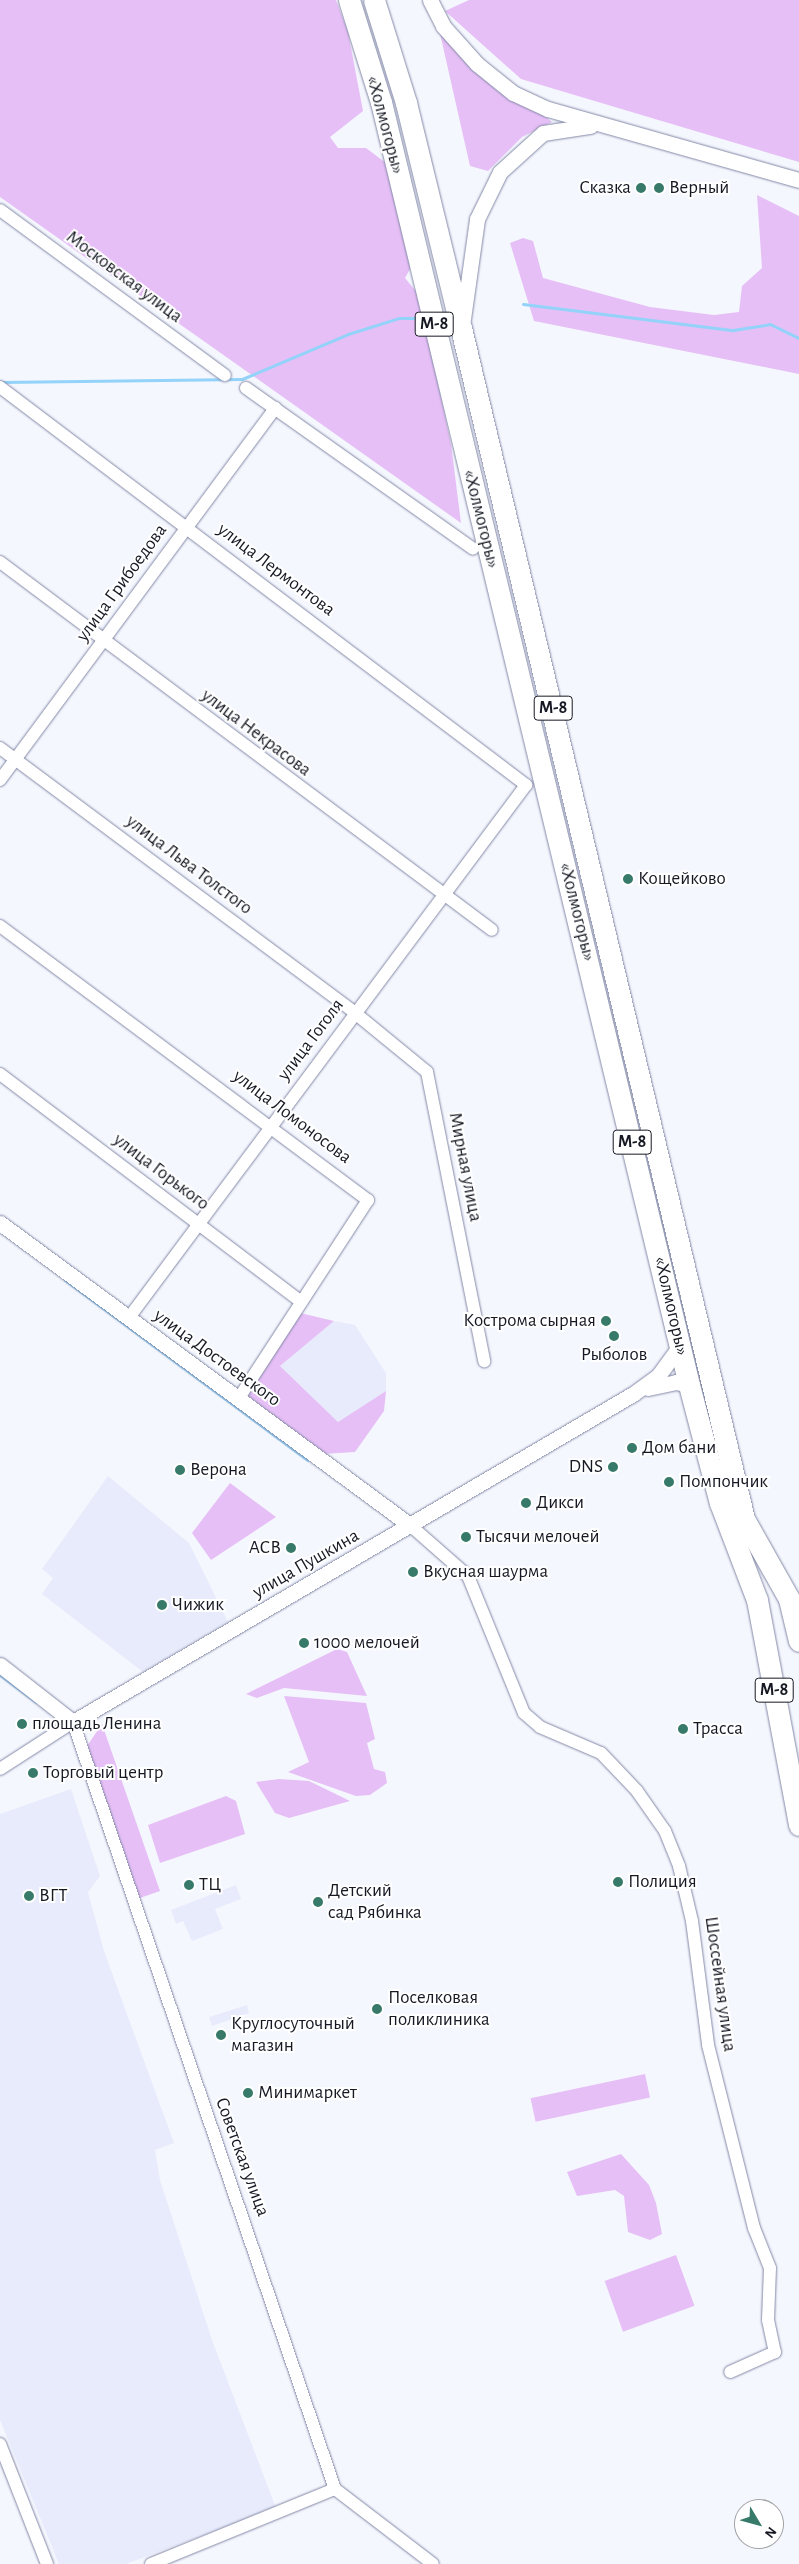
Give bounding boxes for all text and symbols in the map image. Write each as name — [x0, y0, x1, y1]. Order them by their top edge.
street label: «Холмогоры» — [361, 73, 409, 177]
place label: Сказка — [579, 177, 631, 199]
place label: Верный — [669, 177, 729, 199]
marker: Сказка — [635, 182, 647, 194]
marker: Верный — [653, 182, 665, 194]
street label: Московская улица — [61, 226, 187, 328]
road number: М-8 — [414, 308, 454, 339]
street label: «Холмогоры» — [458, 467, 504, 571]
street label: улица Лермонтова — [213, 518, 339, 622]
street label: улица Грибоедова — [72, 520, 172, 646]
street label: улица Некрасова — [197, 684, 315, 782]
road number: М-8 — [533, 692, 573, 724]
street label: улица Льва Толстого — [121, 810, 257, 920]
street label: «Холмогоры» — [554, 860, 600, 964]
place label: Кощейково — [638, 868, 726, 890]
marker: Кощейково — [622, 873, 634, 885]
street label: улица Гоголя — [273, 995, 349, 1085]
street label: улица Ломоносова — [228, 1065, 356, 1169]
street label: Мирная улица — [443, 1110, 487, 1224]
road number: М-8 — [612, 1126, 652, 1158]
street label: улица Горького — [109, 1129, 213, 1215]
street label: «Холмогоры» — [649, 1254, 693, 1358]
street label: улица Достоевского — [149, 1304, 285, 1412]
place label: Кострома сырная — [463, 1310, 596, 1332]
marker: Кострома сырная — [600, 1315, 612, 1327]
marker: Рыболов — [608, 1330, 620, 1342]
place label: Рыболов — [581, 1344, 647, 1366]
place label: Дом бани — [642, 1437, 716, 1459]
marker: Дом бани — [626, 1442, 638, 1454]
place label: DNS — [569, 1456, 603, 1478]
place label: Верона — [190, 1459, 247, 1481]
marker: DNS — [607, 1461, 619, 1473]
marker: Верона — [174, 1464, 186, 1476]
place label: Помпончик — [679, 1471, 768, 1493]
marker: Помпончик — [663, 1476, 675, 1488]
place label: Дикси — [536, 1492, 584, 1514]
marker: Дикси — [520, 1497, 532, 1509]
street label: улица Пушкина — [249, 1524, 363, 1604]
place label: Тысячи мелочей — [476, 1526, 600, 1548]
marker: Тысячи мелочей — [460, 1531, 472, 1543]
place label: АСВ — [249, 1537, 281, 1559]
marker: АСВ — [285, 1542, 297, 1554]
place label: Вкусная шаурма — [423, 1561, 548, 1583]
marker: Вкусная шаурма — [407, 1566, 419, 1578]
place label: Чижик — [172, 1594, 224, 1616]
marker: Чижик — [156, 1599, 168, 1611]
place label: 1000 мелочей — [314, 1632, 420, 1654]
marker: 1000 мелочей — [298, 1637, 310, 1649]
road number: М-8 — [754, 1674, 794, 1706]
place label: площадь Ленина — [32, 1713, 161, 1735]
marker: площадь Ленина — [16, 1718, 28, 1730]
place label: Трасса — [693, 1718, 743, 1740]
marker: Трасса — [677, 1723, 689, 1735]
place label: Торговый центр — [43, 1762, 163, 1784]
marker: Торговый центр — [27, 1767, 39, 1779]
place label: Полиция — [628, 1871, 697, 1893]
place label: ТЦ — [199, 1874, 221, 1896]
marker: Полиция — [612, 1876, 624, 1888]
marker: ТЦ — [183, 1879, 195, 1891]
place label: Детский сад Рябинка — [328, 1880, 422, 1924]
place label: ВГТ — [39, 1885, 67, 1907]
marker: ВГТ — [23, 1890, 35, 1902]
marker: Детский сад Рябинка — [312, 1896, 324, 1908]
street label: Шоссейная улица — [699, 1915, 741, 2053]
place label: Поселковая поликлиника — [388, 1987, 490, 2031]
marker: Поселковая поликлиника — [370, 2002, 384, 2016]
place label: Круглосуточный магазин — [231, 2013, 355, 2057]
marker: Круглосуточный магазин — [215, 2029, 227, 2041]
place label: Минимаркет — [258, 2082, 357, 2104]
marker: Минимаркет — [242, 2087, 254, 2099]
street label: Советская улица — [210, 2094, 274, 2220]
north arrow — [734, 2499, 784, 2549]
text: N — [762, 2524, 779, 2541]

